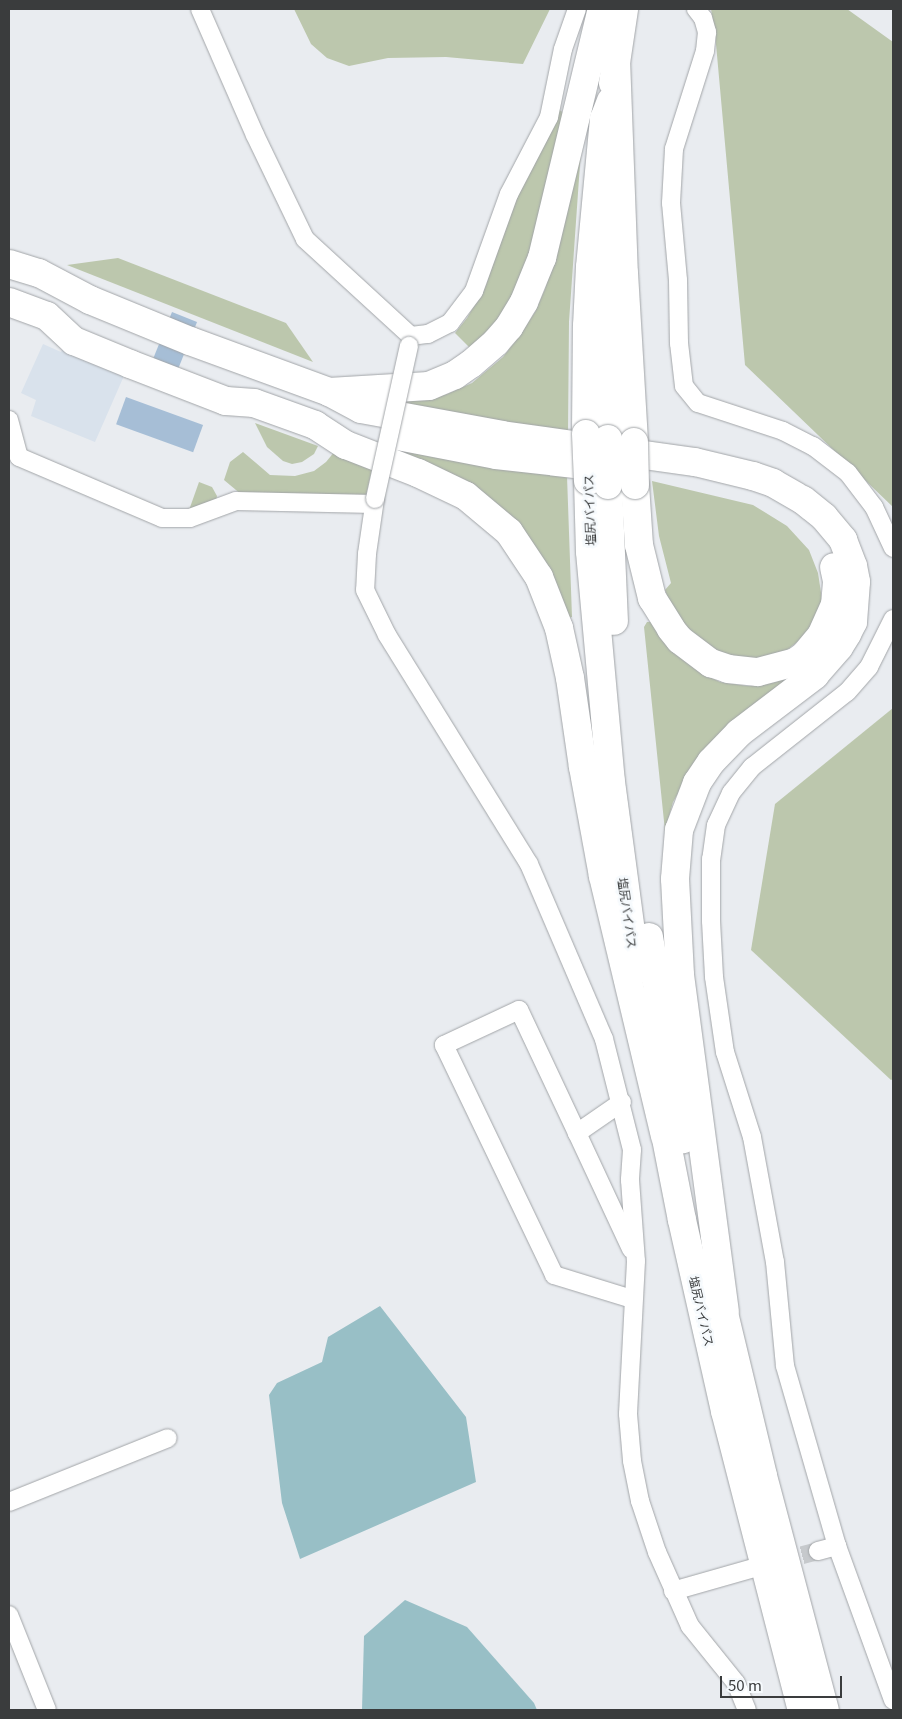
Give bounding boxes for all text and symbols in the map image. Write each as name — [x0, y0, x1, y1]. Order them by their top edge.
street label: 塩尻バイパス — [581, 474, 597, 546]
street label: 塩尻バイパス — [616, 876, 640, 950]
street label: 塩尻バイパス — [687, 1274, 717, 1348]
scale bar — [722, 1666, 844, 1698]
text: 50 m — [728, 1674, 762, 1695]

